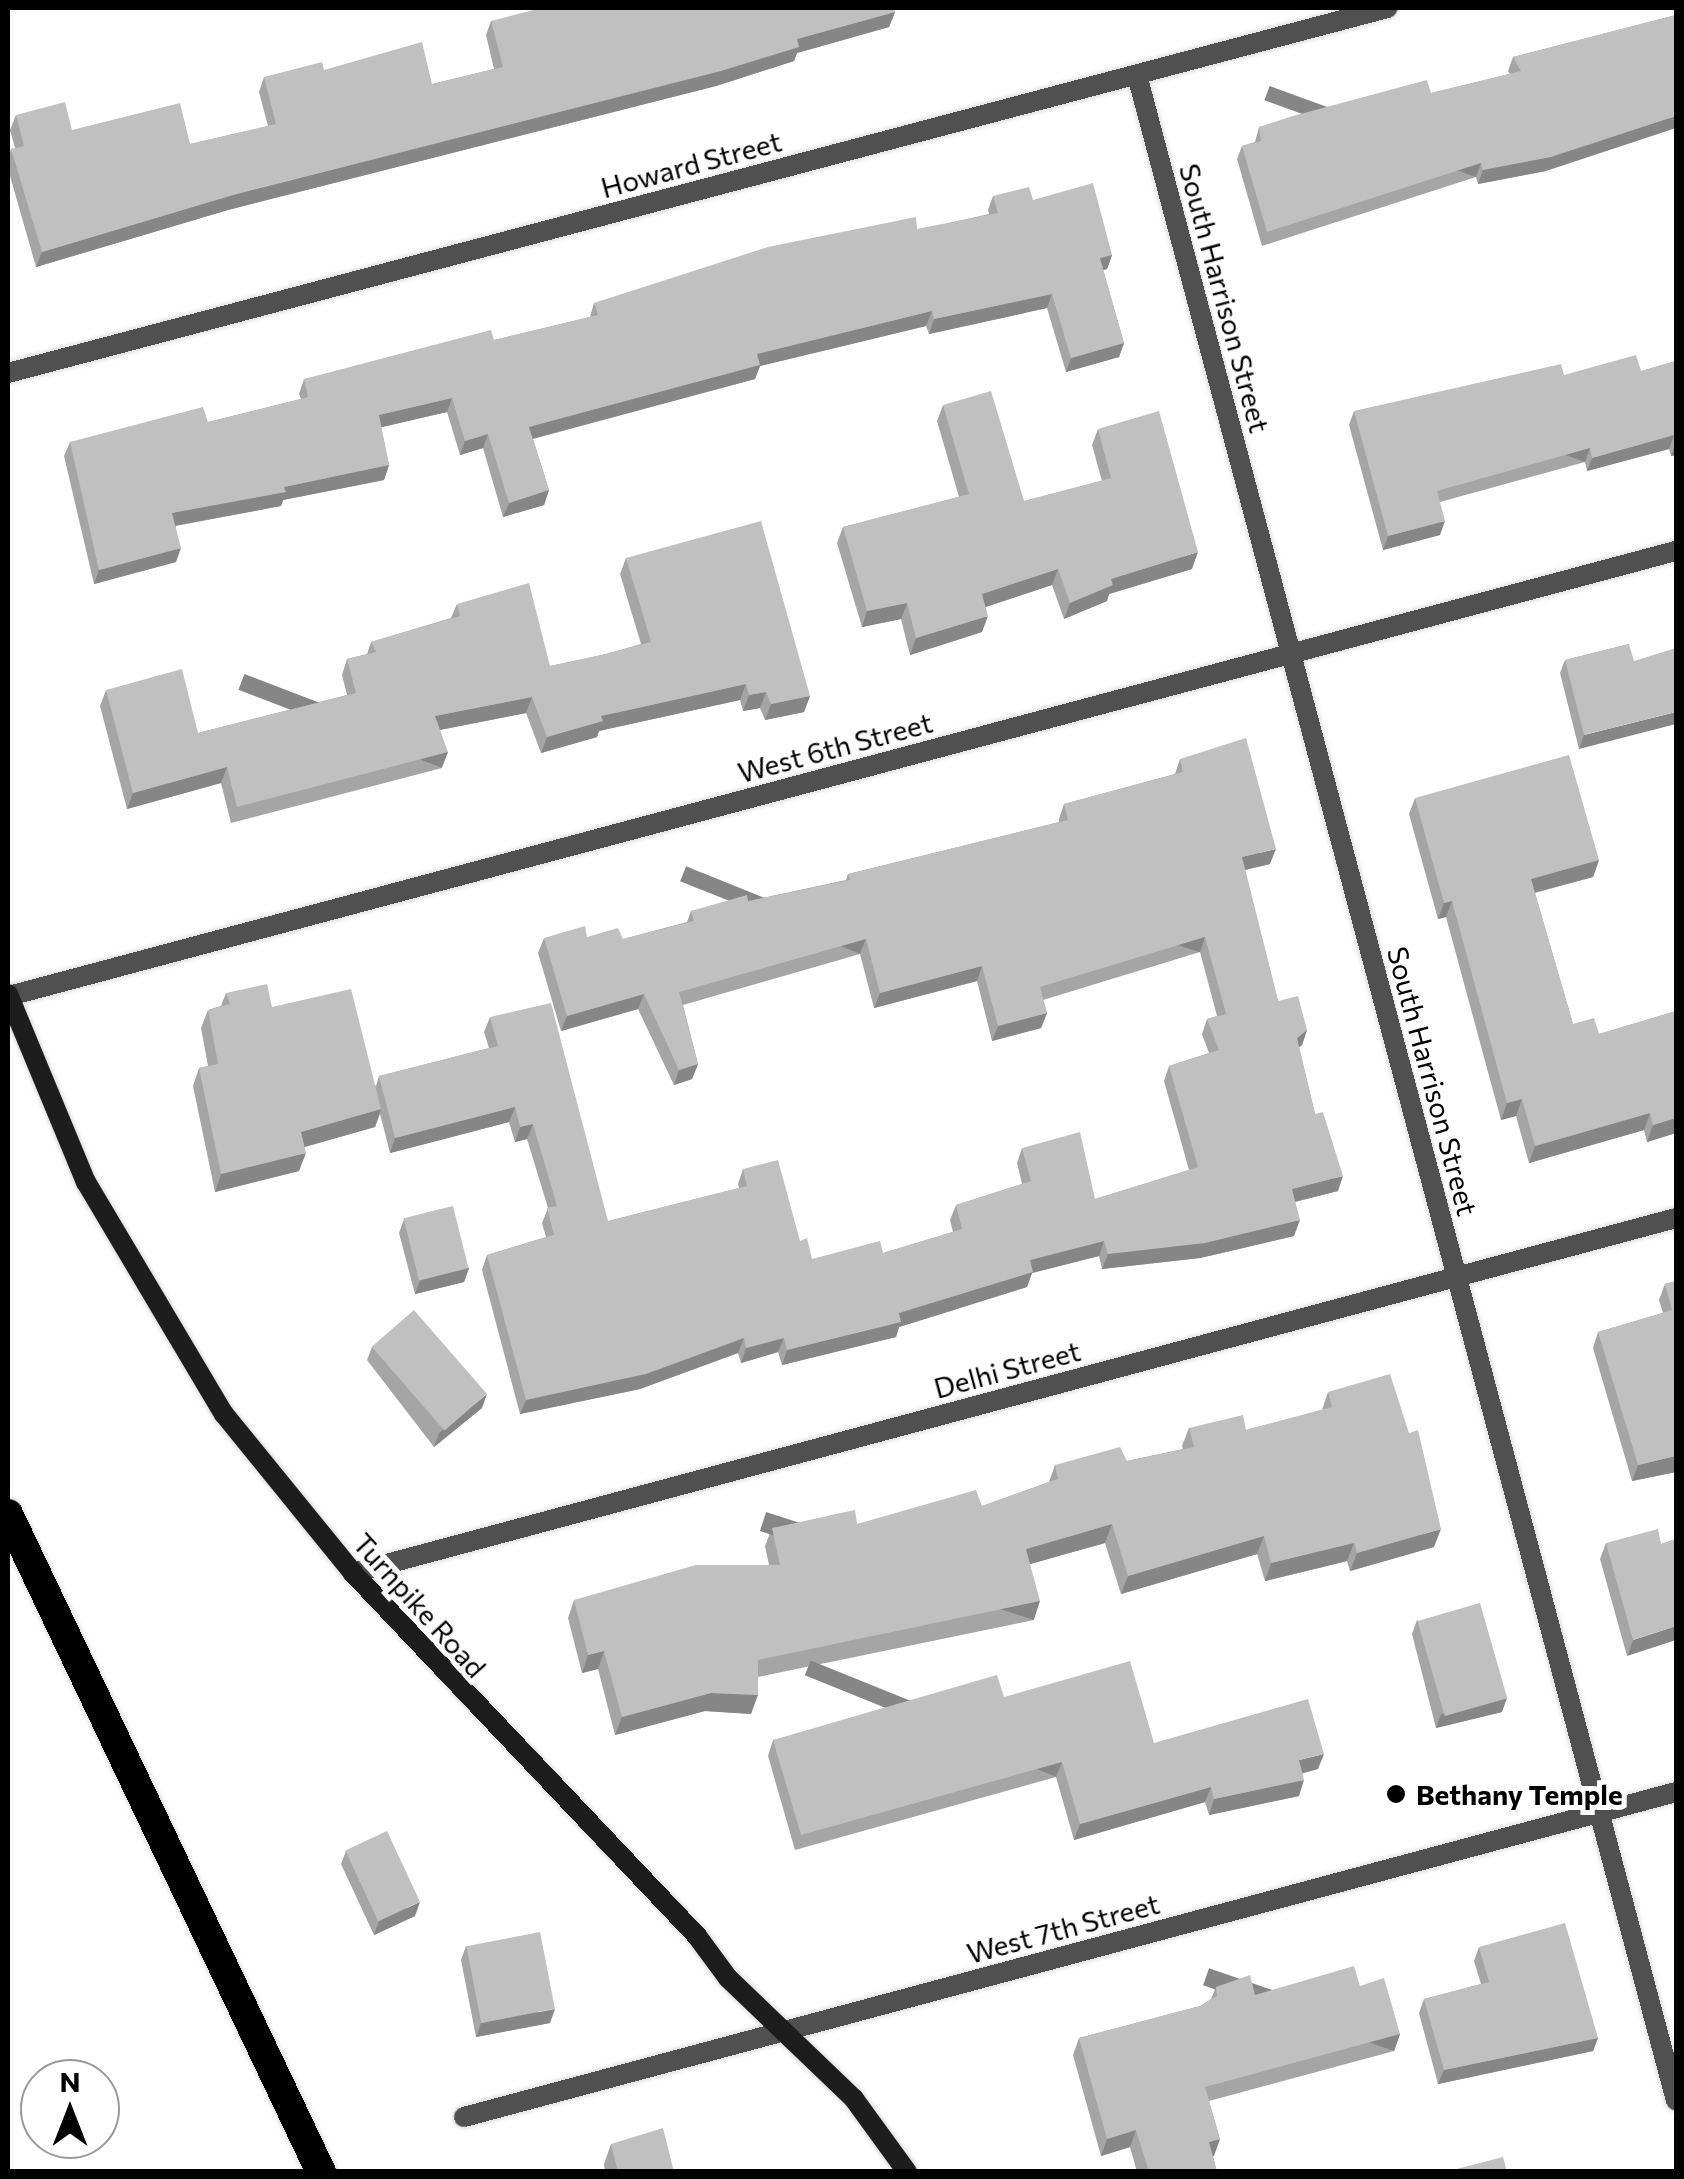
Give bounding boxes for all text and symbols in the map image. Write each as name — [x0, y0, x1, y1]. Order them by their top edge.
street label: Howard Street — [597, 124, 785, 204]
street label: South Harrison Street — [1173, 160, 1277, 436]
street label: West 6th Street — [734, 705, 936, 789]
street label: South Harrison Street — [1381, 943, 1485, 1219]
street label: Delhi Street — [930, 1333, 1084, 1405]
street label: Turnpike Road — [347, 1526, 493, 1684]
place label: Bethany Temple — [1416, 1777, 1623, 1811]
marker: Bethany Temple — [1385, 1783, 1407, 1805]
street label: West 7th Street — [963, 1886, 1163, 1970]
north arrow — [20, 2059, 120, 2159]
text: N — [60, 2064, 81, 2098]

